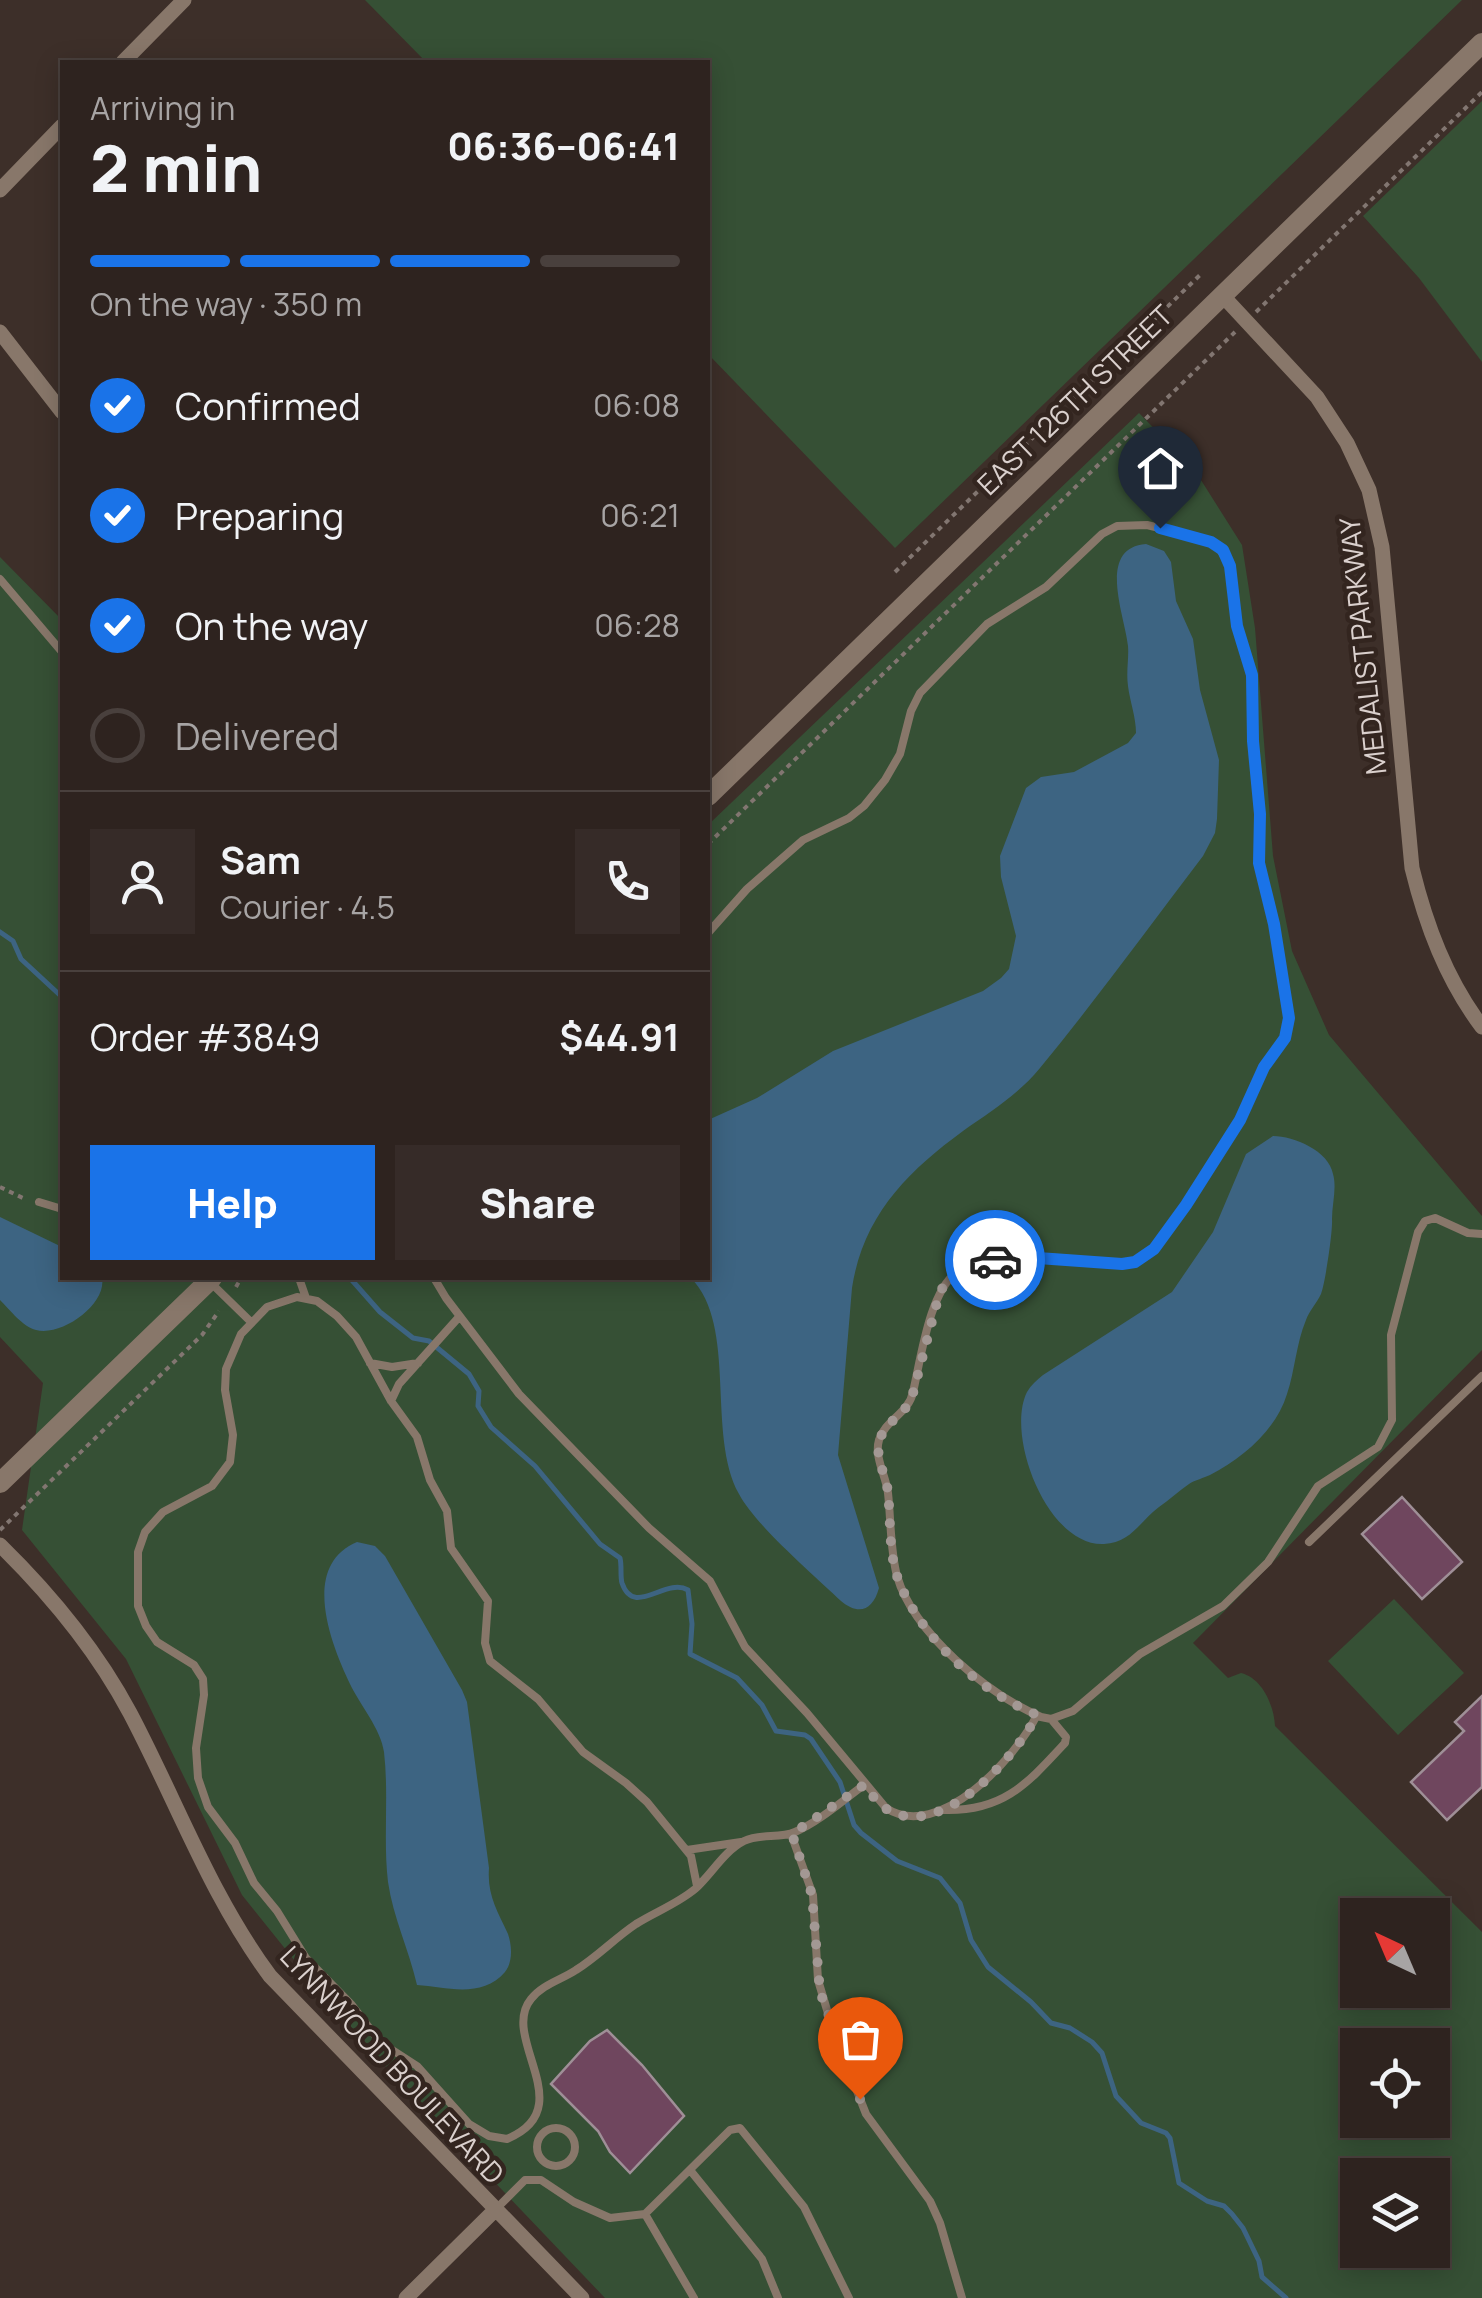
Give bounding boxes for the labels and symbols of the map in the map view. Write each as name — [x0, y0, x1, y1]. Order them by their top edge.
street label: EAST 126TH STREET — [968, 296, 1180, 502]
pin — [1118, 426, 1203, 529]
street label: MEDALIST PARKWAY — [1330, 515, 1394, 777]
courier — [945, 1210, 1045, 1310]
north arrow — [1340, 1898, 1450, 2008]
street label: LYNNWOOD BOULEVARD — [272, 1937, 513, 2192]
pin — [818, 1997, 903, 2100]

